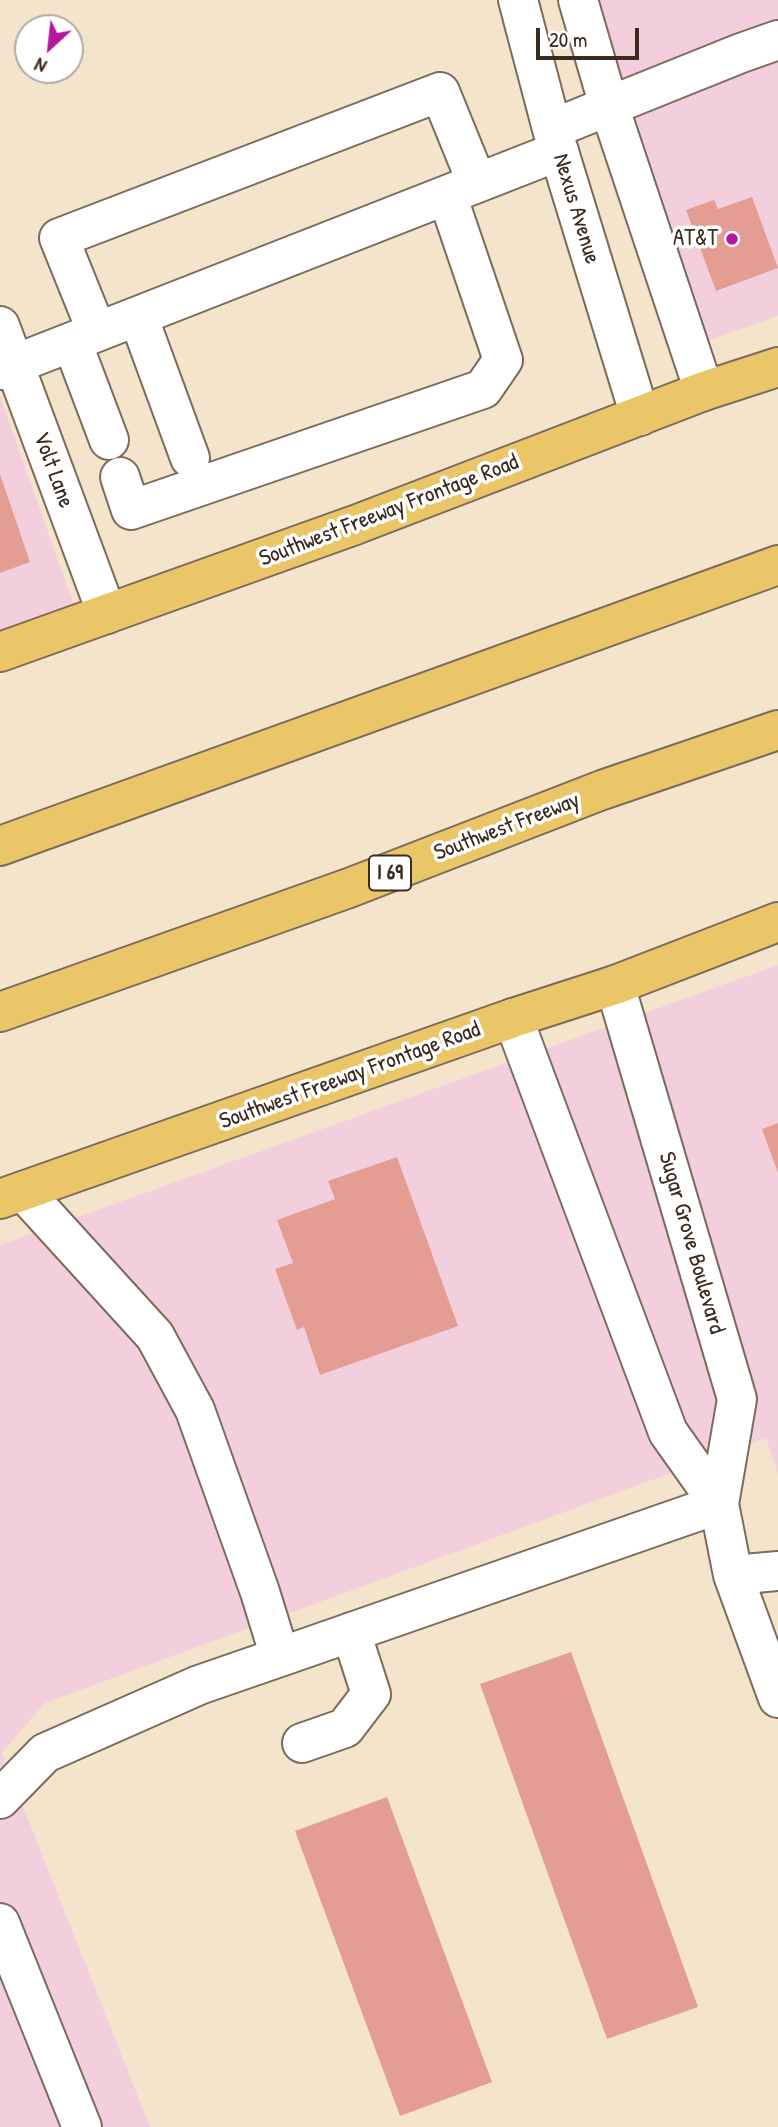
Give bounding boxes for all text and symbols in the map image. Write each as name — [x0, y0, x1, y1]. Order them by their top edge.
north arrow — [14, 14, 84, 84]
scale bar — [540, 14, 643, 58]
text: 20 m — [549, 25, 587, 54]
text: N — [30, 52, 51, 80]
street label: Nexus Avenue — [546, 151, 606, 267]
place label: AT&T — [673, 225, 718, 253]
marker: AT&T — [724, 231, 740, 247]
street label: Volt Lane — [27, 428, 79, 512]
street label: Southwest Freeway Frontage Road — [256, 449, 522, 573]
street label: Southwest Freeway — [430, 787, 584, 867]
road number: I 69 — [369, 856, 411, 890]
street label: Southwest Freeway Frontage Road — [216, 1016, 484, 1136]
street label: Sugar Grove Boulevard — [652, 1149, 730, 1337]

